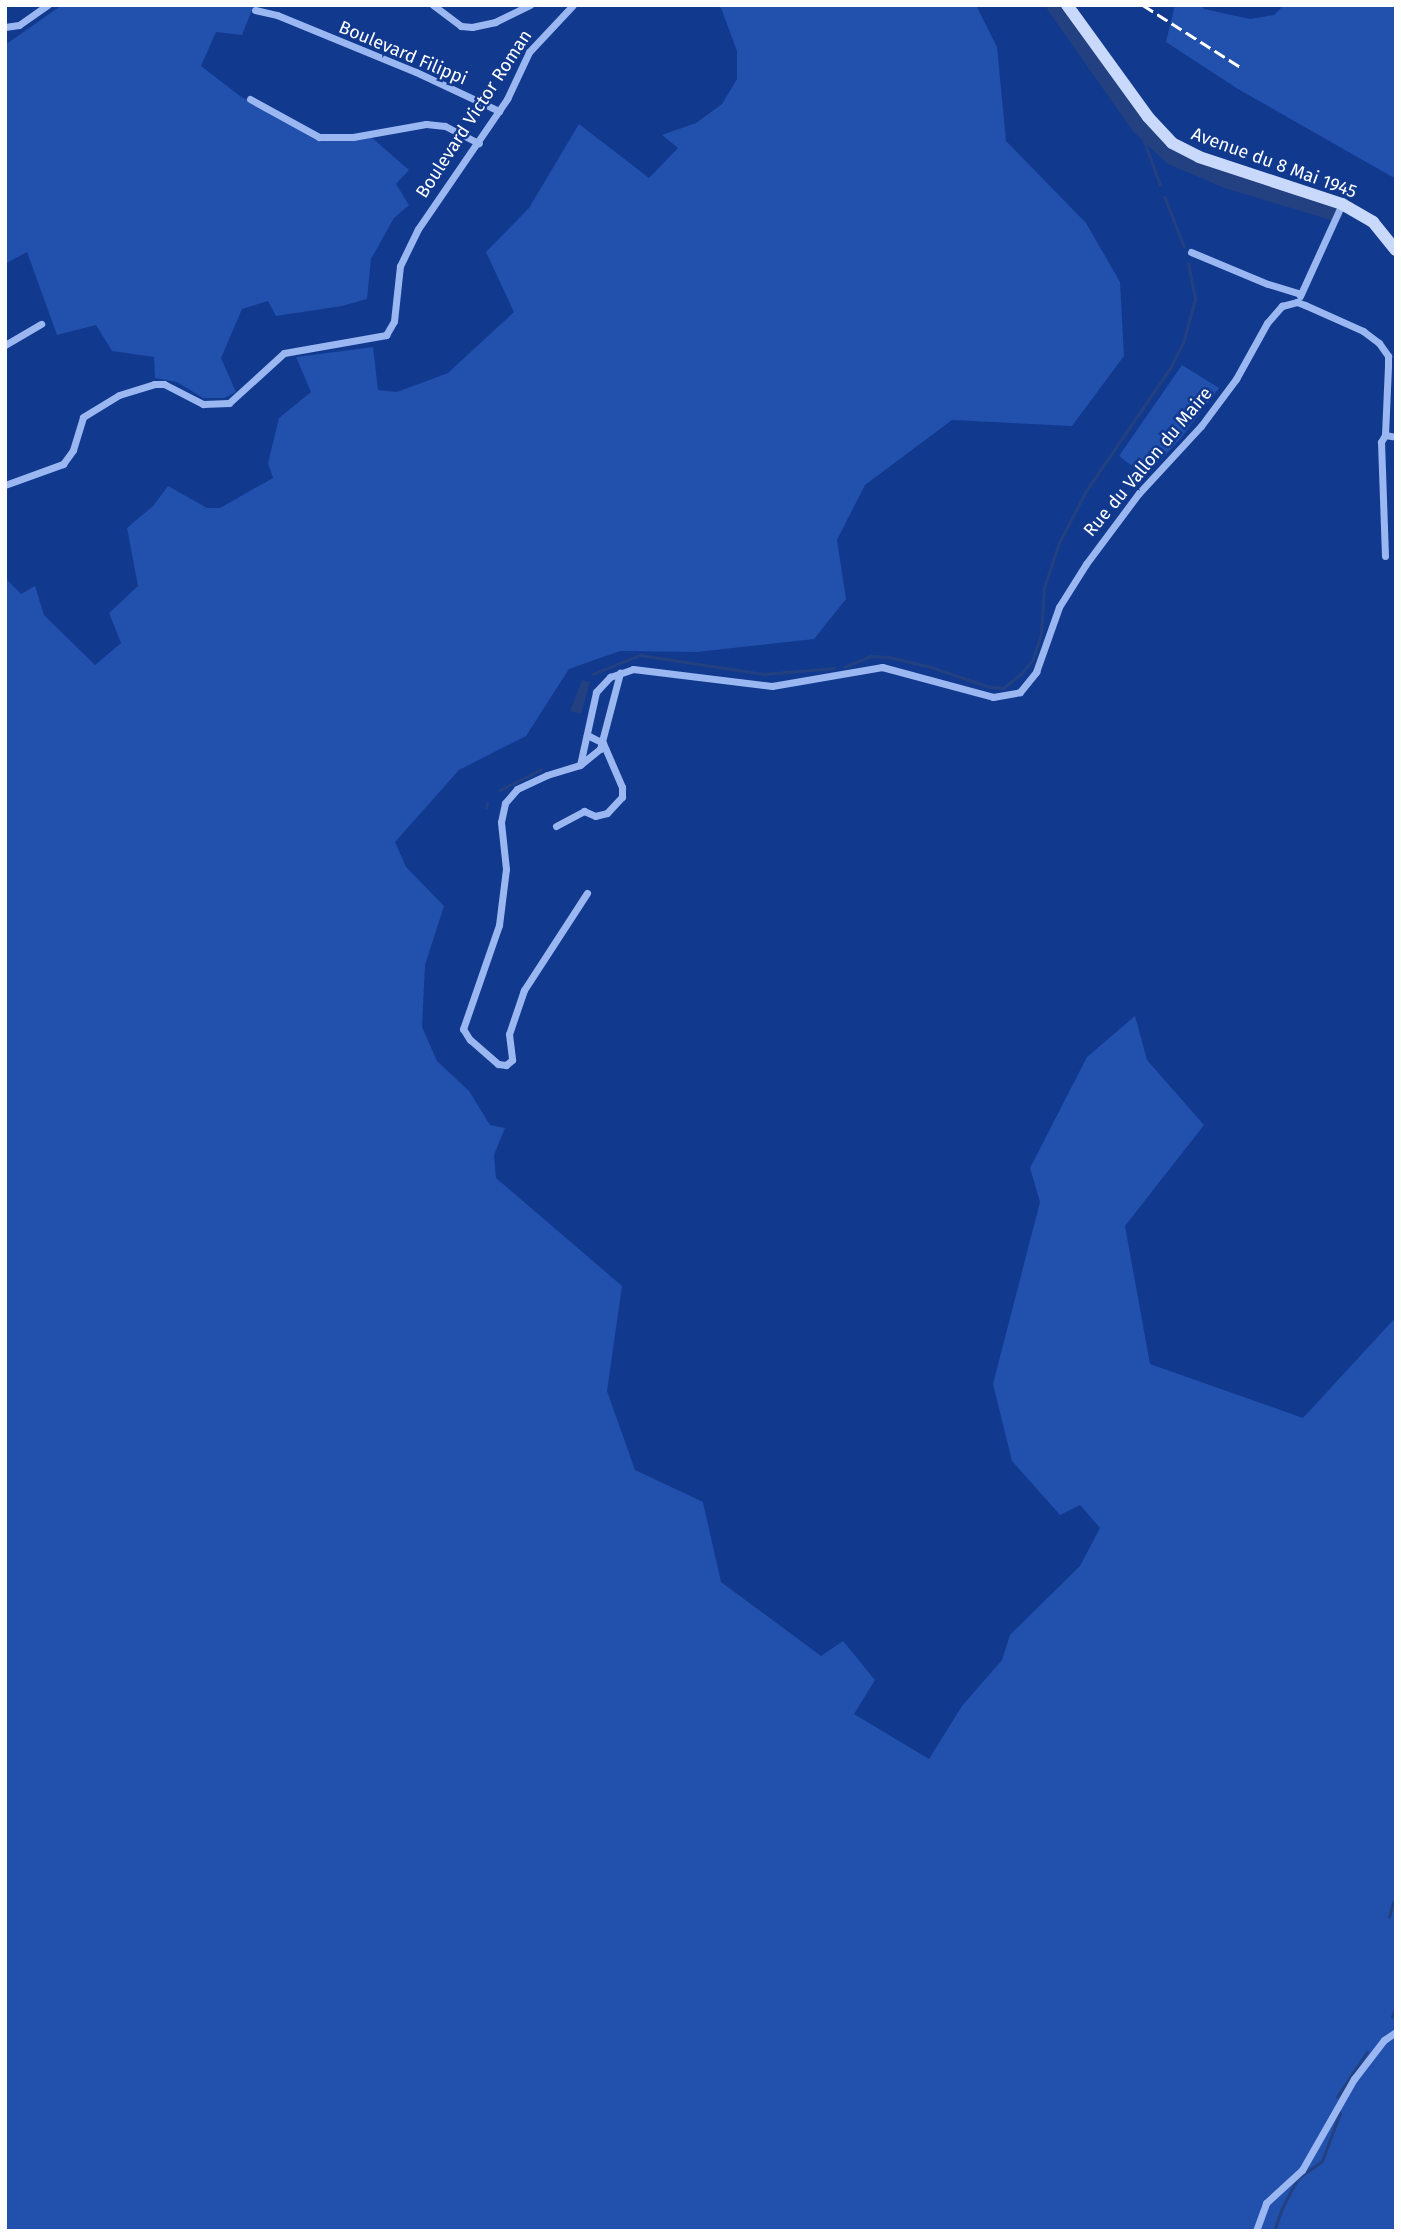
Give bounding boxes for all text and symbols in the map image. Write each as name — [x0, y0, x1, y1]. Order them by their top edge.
street label: Boulevard Filippi — [336, 16, 470, 90]
street label: Boulevard Victor Roman — [412, 26, 536, 202]
street label: Avenue du 8 Mai 1945 — [1188, 123, 1360, 203]
street label: Rue du Vallon du Maire — [1079, 383, 1217, 541]

